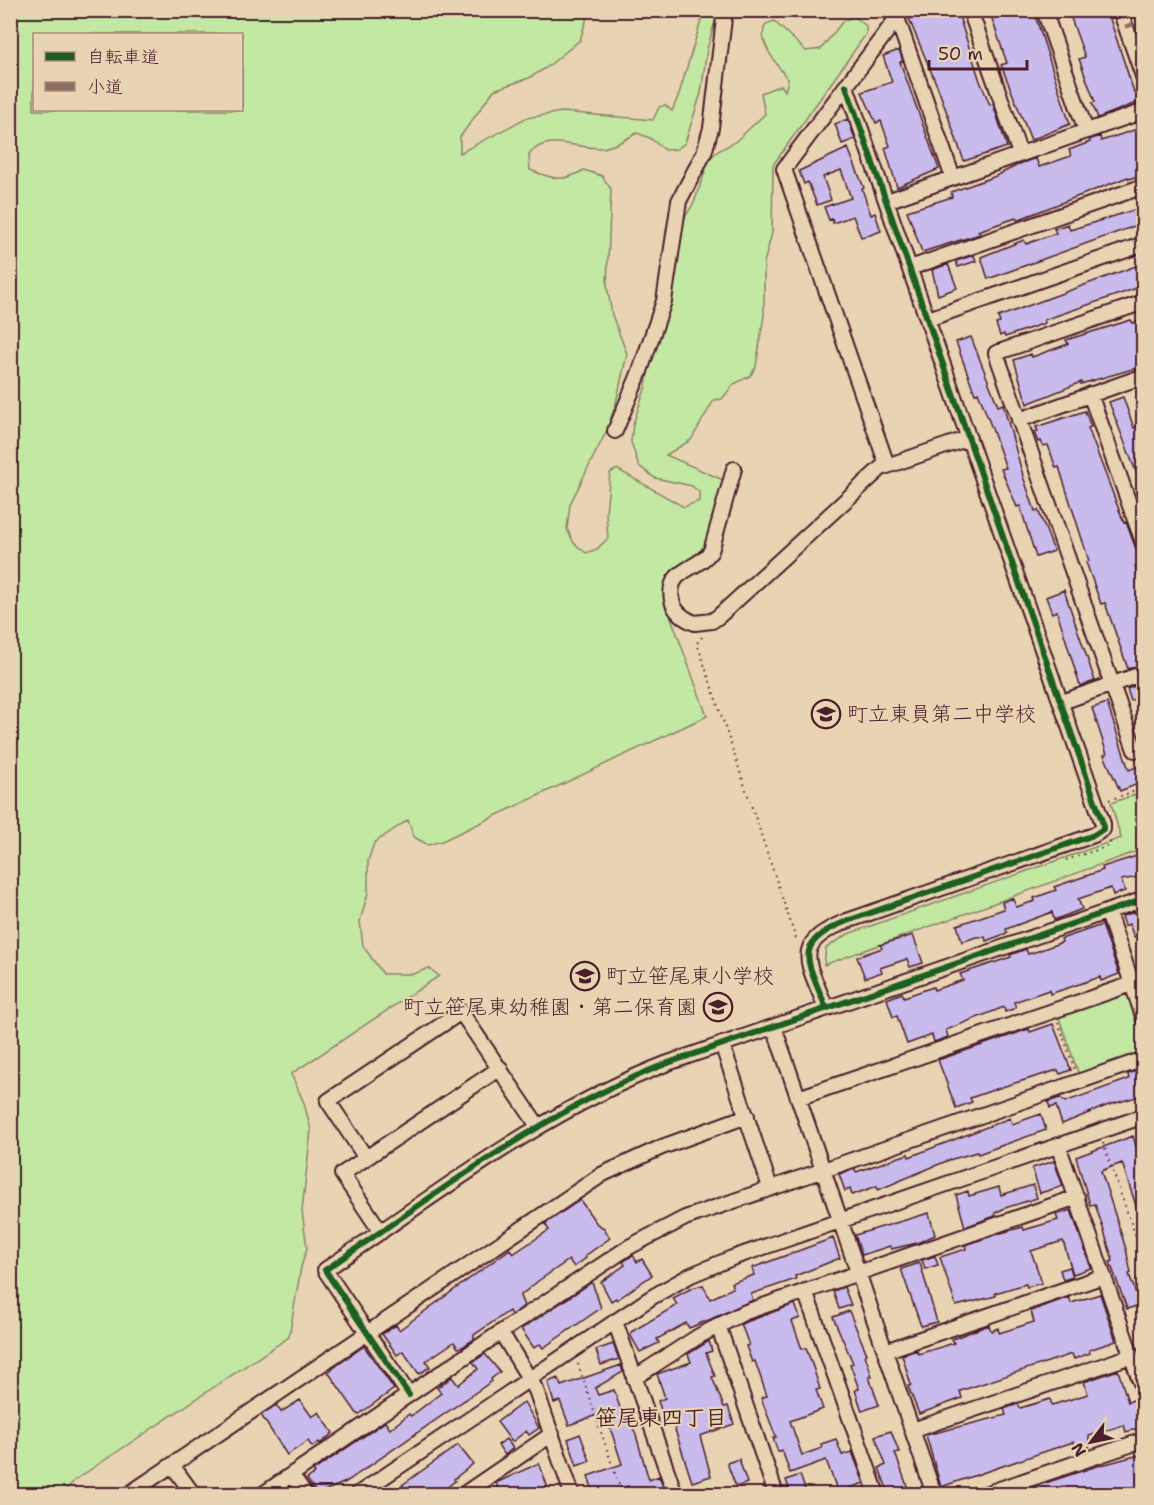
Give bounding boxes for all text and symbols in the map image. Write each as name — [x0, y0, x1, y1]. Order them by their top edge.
legend — [33, 33, 243, 111]
scale bar — [929, 33, 1026, 71]
text: 50 m — [938, 42, 983, 66]
text: 自転車道 — [87, 45, 159, 69]
text: 小道 — [87, 75, 123, 99]
school or university icon: 町立東員第二中学校 — [810, 698, 842, 730]
place label: 町立東員第二中学校 — [847, 700, 1036, 728]
school or university icon: 町立笹尾東小学校 — [569, 960, 601, 992]
place label: 町立笹尾東小学校 — [606, 962, 774, 990]
school or university icon: 町立笹尾東幼稚園・第二保育園 — [702, 991, 734, 1023]
place label: 町立笹尾東幼稚園・第二保育園 — [403, 993, 697, 1021]
district label: 笹尾東四丁目 — [595, 1403, 727, 1432]
north arrow — [1061, 1412, 1121, 1472]
text: N — [1066, 1439, 1091, 1461]

